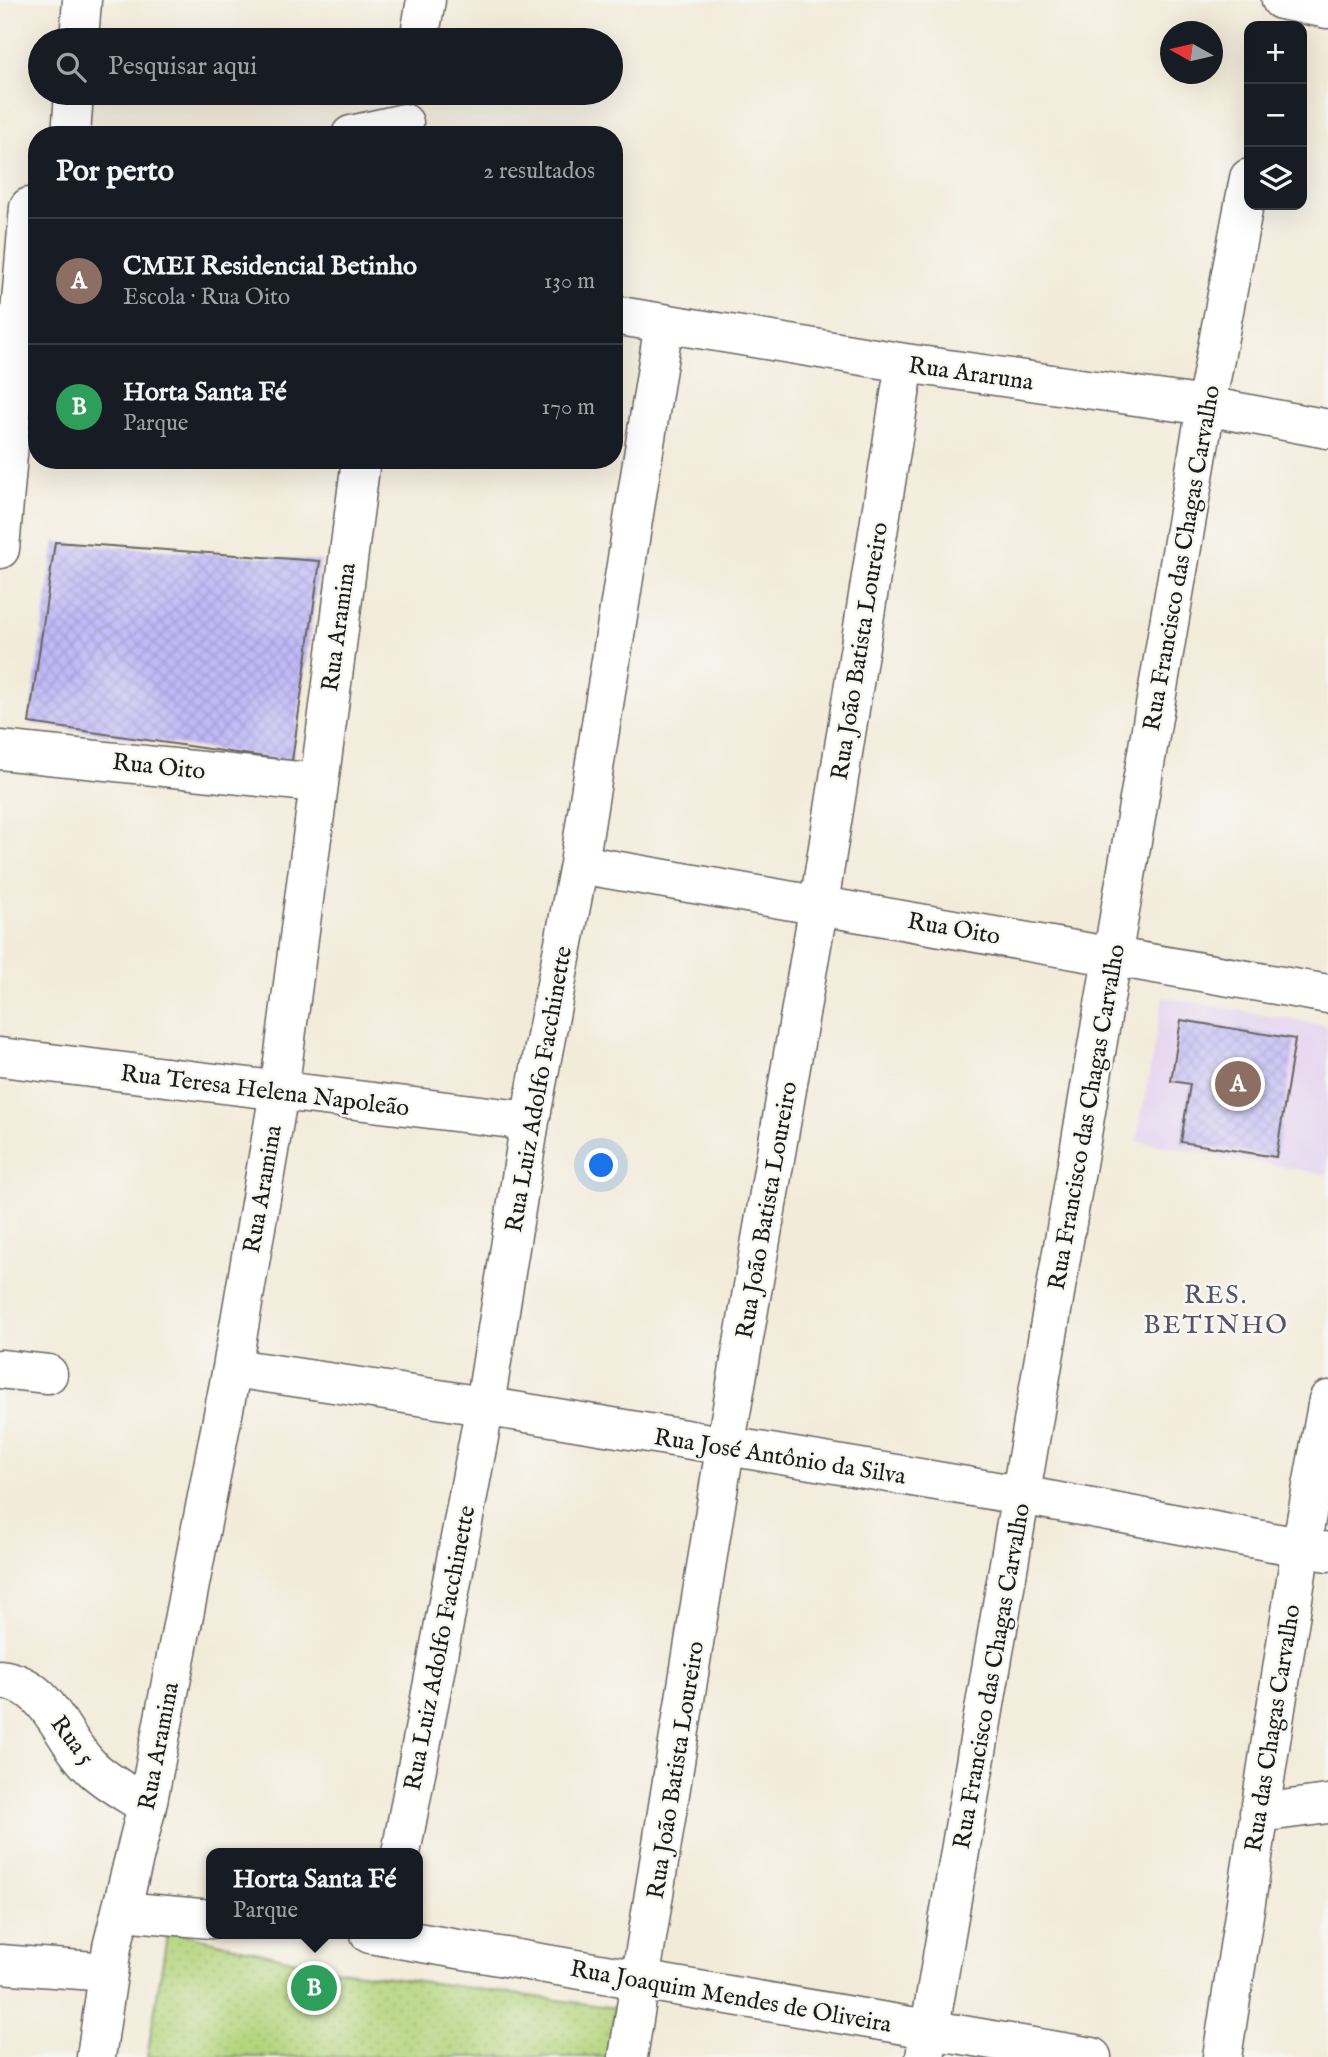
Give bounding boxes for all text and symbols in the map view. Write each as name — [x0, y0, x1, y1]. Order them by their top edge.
north arrow — [1160, 21, 1223, 84]
map controls — [1244, 21, 1307, 210]
button: + — [1244, 21, 1307, 84]
search box — [28, 28, 623, 105]
icon: search — [52, 48, 90, 86]
text: Pesquisar aqui — [108, 50, 257, 83]
button: − — [1244, 84, 1307, 147]
button: layers — [1244, 147, 1307, 210]
text: Por perto — [56, 153, 174, 191]
text: 2 resultados — [483, 157, 595, 186]
text: CMEI Residencial Betinho — [123, 250, 417, 283]
text: A — [71, 267, 87, 296]
text: 130 m — [544, 267, 595, 296]
text: Escola · Rua Oito — [123, 283, 290, 312]
street label: Rua Araruna — [906, 350, 1036, 399]
text: Horta Santa Fé — [123, 376, 287, 409]
street label: Rua Francisco das Chagas Carvalho — [1137, 383, 1228, 734]
text: B — [71, 393, 87, 422]
text: 170 m — [542, 393, 595, 422]
text: Parque — [123, 409, 188, 438]
street label: Rua João Batista Loureiro — [825, 520, 896, 782]
street label: Rua Aramina — [315, 560, 364, 694]
street label: Rua Oito — [111, 747, 207, 788]
street label: Rua Oito — [905, 906, 1003, 953]
street label: Rua Francisco das Chagas Carvalho — [1042, 942, 1133, 1293]
street label: Rua Luiz Adolfo Facchinette — [499, 944, 580, 1235]
street label: Rua Teresa Helena Napoleão — [119, 1058, 411, 1125]
pin: A — [1215, 1058, 1261, 1110]
street label: Rua João Batista Loureiro — [730, 1079, 805, 1341]
street label: Rua Aramina — [237, 1122, 290, 1256]
your location — [584, 1148, 618, 1182]
district label: RES. BETINHO — [1143, 1279, 1289, 1342]
street label: Rua José Antônio da Silva — [652, 1422, 909, 1493]
street label: Rua Francisco das Chagas Carvalho — [947, 1501, 1038, 1852]
street label: Rua Luiz Adolfo Facchinette — [398, 1503, 483, 1794]
street label: Rua das Chagas Carvalho — [1239, 1602, 1308, 1854]
street label: Rua João Batista Loureiro — [641, 1639, 712, 1901]
street label: Rua Aramina — [132, 1679, 187, 1813]
street label: Rua 5 — [43, 1710, 101, 1772]
popup — [206, 1848, 423, 1939]
text: Horta Santa Fé — [233, 1863, 396, 1896]
text: Parque — [233, 1896, 298, 1925]
street label: Rua Joaquim Mendes de Oliveira — [568, 1954, 894, 2041]
pin: B — [291, 1962, 337, 2014]

